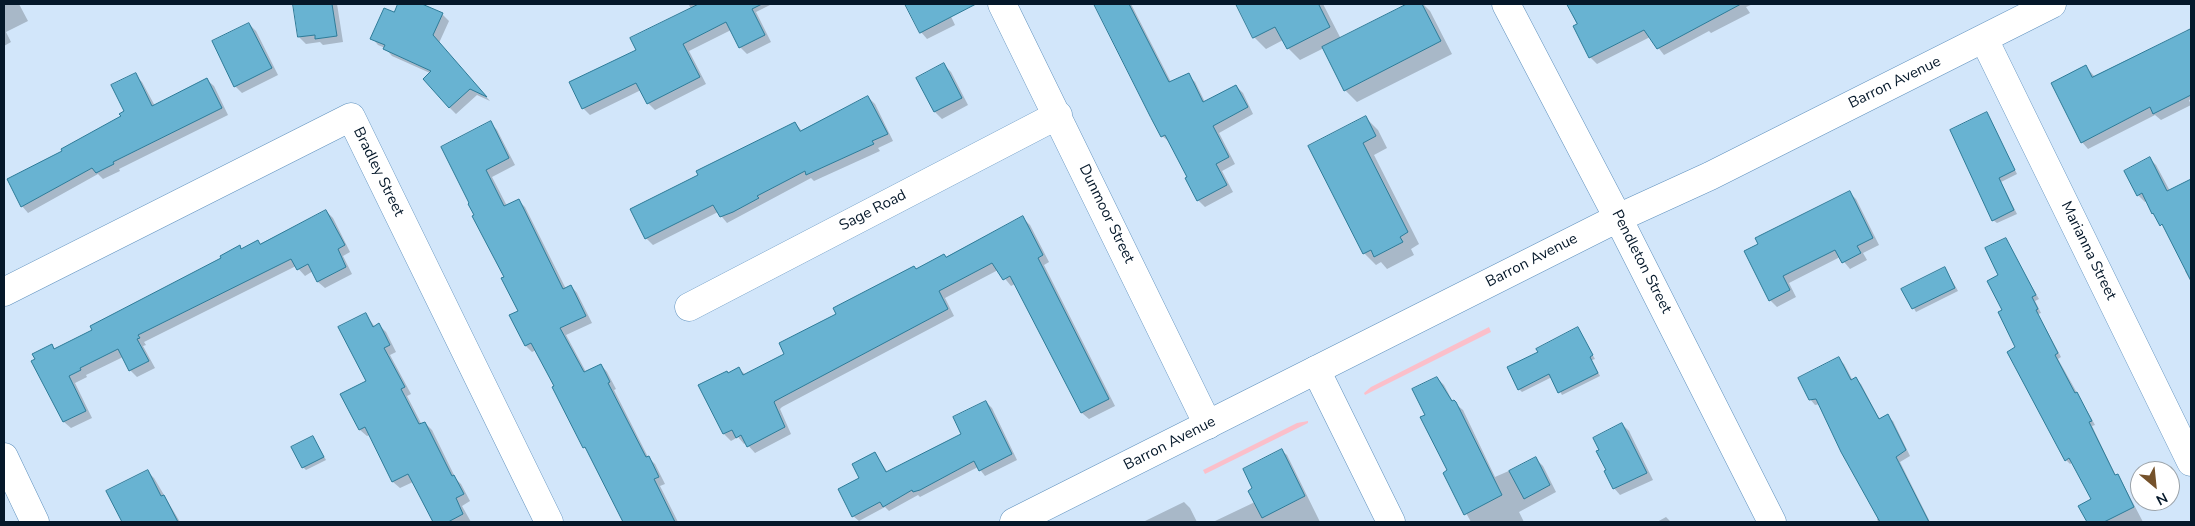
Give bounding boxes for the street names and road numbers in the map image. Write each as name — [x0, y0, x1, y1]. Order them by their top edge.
street label: Barron Avenue — [1846, 53, 1944, 113]
street label: Bradley Street — [349, 125, 407, 219]
street label: Dunmoor Street — [1074, 162, 1138, 266]
street label: Sage Road — [837, 186, 909, 236]
street label: Marianna Street — [2056, 199, 2120, 303]
street label: Pendleton Street — [1607, 207, 1675, 317]
street label: Barron Avenue — [1483, 230, 1581, 292]
street label: Barron Avenue — [1121, 413, 1219, 475]

